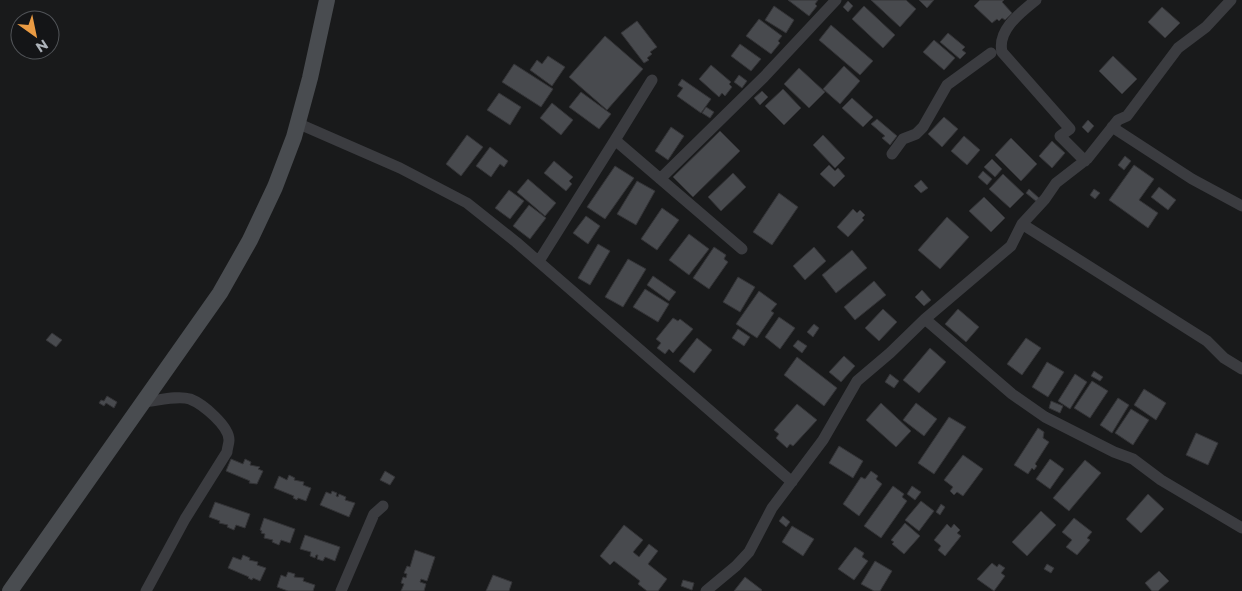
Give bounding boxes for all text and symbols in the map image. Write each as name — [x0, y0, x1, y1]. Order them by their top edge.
north arrow — [10, 10, 60, 60]
text: N — [32, 35, 52, 57]

